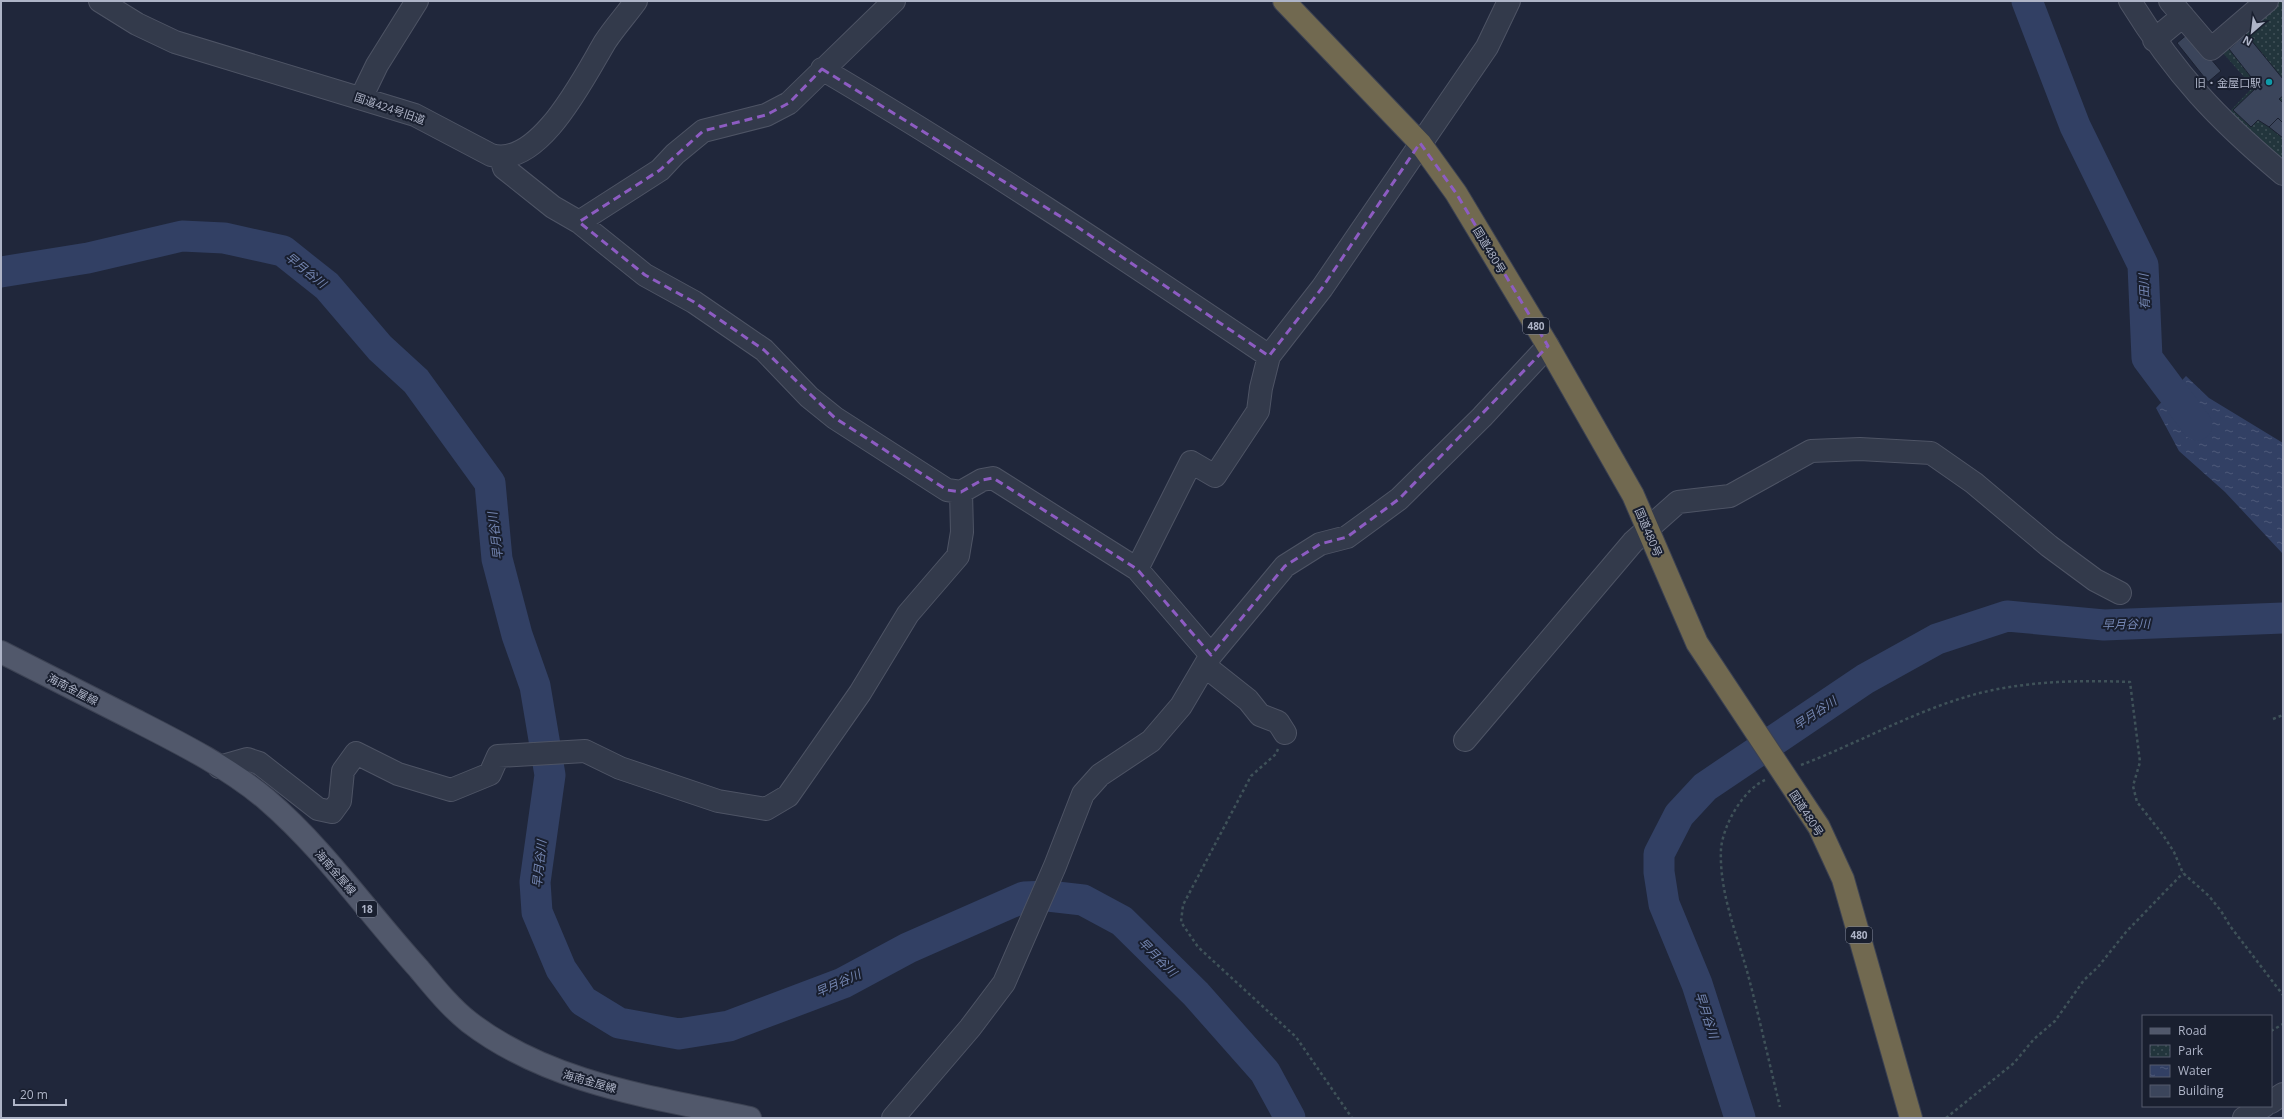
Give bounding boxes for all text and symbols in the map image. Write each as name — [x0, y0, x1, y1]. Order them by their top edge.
north arrow — [2232, 12, 2272, 52]
text: N — [2240, 33, 2255, 50]
place label: 旧・金屋口駅 — [2195, 75, 2261, 90]
marker: 旧・金屋口駅 — [2264, 77, 2274, 87]
street label: 国道424号旧道 — [353, 89, 427, 127]
street label: 国道480号 — [1470, 224, 1510, 276]
water label: 早月谷川 — [282, 248, 332, 293]
water label: 有田川 — [2135, 272, 2153, 310]
road number: 480 — [1523, 318, 1549, 334]
street label: 国道480号 — [1632, 505, 1666, 559]
water label: 早月谷川 — [483, 509, 506, 561]
water label: 早月谷川 — [2102, 615, 2152, 633]
street label: 海南金屋線 — [45, 670, 101, 708]
water label: 早月谷川 — [1790, 691, 1841, 733]
street label: 国道480号 — [1787, 787, 1827, 839]
water label: 早月谷川 — [528, 837, 550, 889]
street label: 海南金屋線 — [312, 846, 360, 898]
road number: 18 — [357, 901, 377, 917]
road number: 480 — [1846, 927, 1872, 943]
water label: 早月谷川 — [1135, 934, 1182, 981]
water label: 早月谷川 — [813, 965, 865, 1001]
water label: 早月谷川 — [1691, 990, 1723, 1042]
legend — [2142, 1015, 2272, 1107]
text: Road — [2178, 1022, 2207, 1039]
text: Park — [2178, 1042, 2204, 1059]
text: Water — [2178, 1062, 2212, 1079]
street label: 海南金屋線 — [561, 1066, 619, 1096]
scale bar — [14, 1081, 66, 1107]
text: Building — [2178, 1082, 2224, 1099]
text: 20 m — [20, 1086, 48, 1103]

